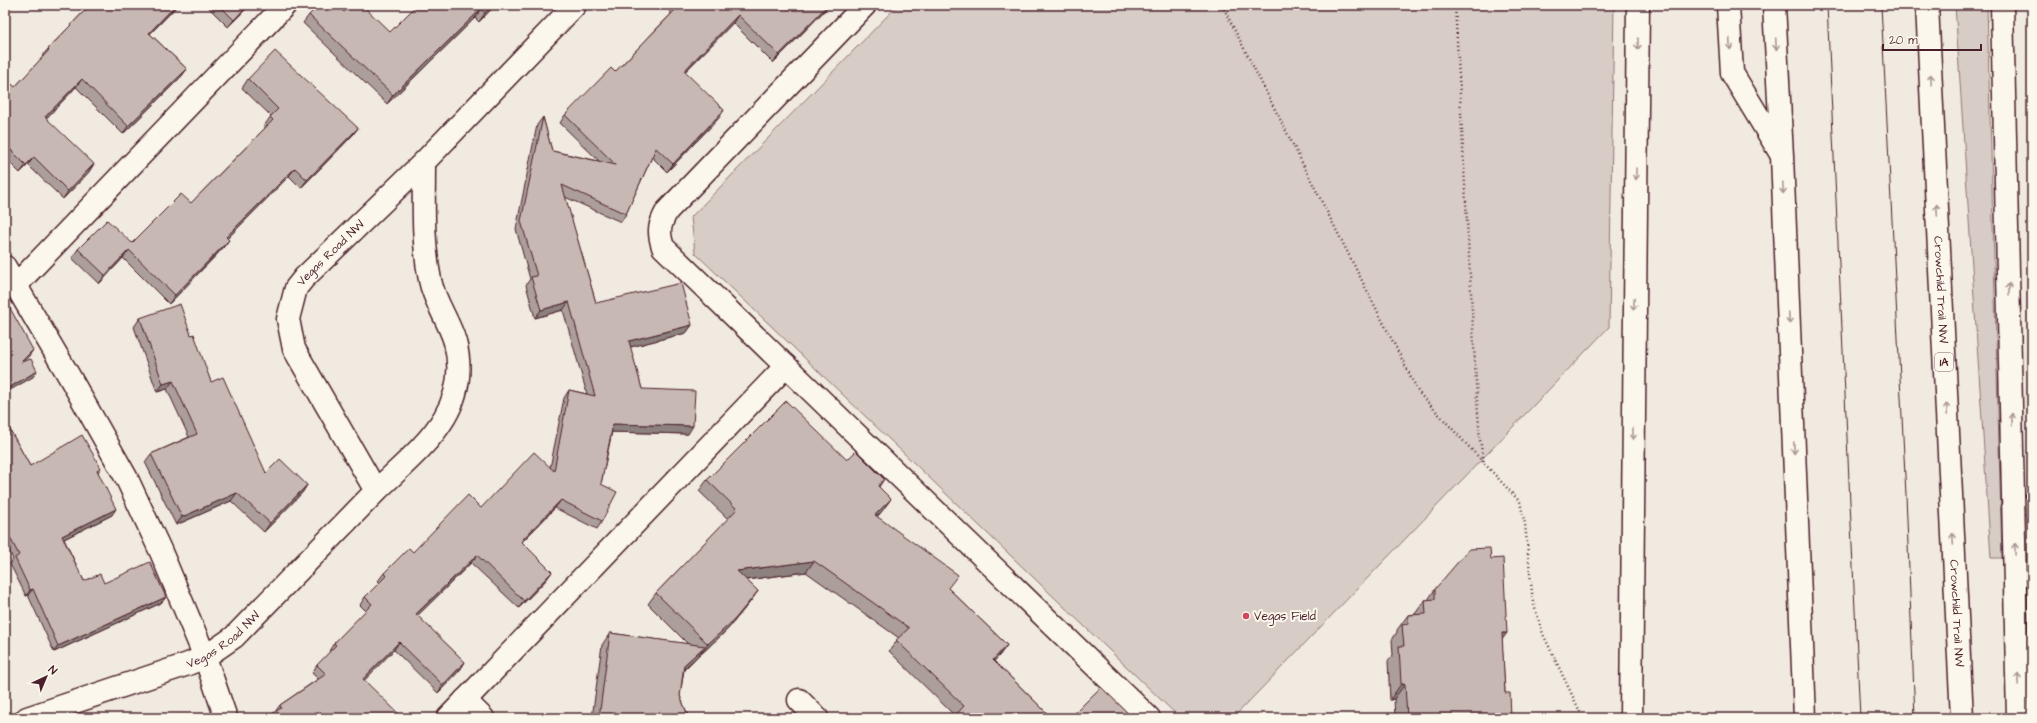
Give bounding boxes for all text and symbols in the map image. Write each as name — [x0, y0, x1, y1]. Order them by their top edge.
scale bar — [1883, 26, 1981, 52]
text: 20 m — [1889, 32, 1918, 49]
one-way arrow — [1634, 37, 1642, 50]
one-way arrow — [1726, 37, 1734, 50]
one-way arrow — [1772, 37, 1779, 50]
one-way arrow — [1927, 74, 1934, 87]
one-way arrow — [1632, 167, 1640, 180]
one-way arrow — [1780, 181, 1787, 194]
one-way arrow — [1933, 204, 1941, 217]
street label: Vegas Road NW — [293, 215, 368, 289]
street label: Crowchild Trail NW — [1930, 236, 1952, 344]
one-way arrow — [2005, 283, 2013, 296]
one-way arrow — [1630, 297, 1638, 310]
one-way arrow — [1785, 311, 1792, 324]
road number: 1A — [1935, 353, 1953, 371]
one-way arrow — [1943, 403, 1950, 416]
one-way arrow — [2008, 413, 2016, 426]
one-way arrow — [1629, 427, 1637, 440]
one-way arrow — [1790, 441, 1798, 454]
one-way arrow — [1950, 533, 1957, 546]
one-way arrow — [2011, 543, 2019, 556]
street label: Crowchild Trail NW — [1946, 559, 1968, 668]
street label: Vegas Road NW — [184, 606, 264, 672]
place label: Vegas Field — [1254, 608, 1316, 626]
marker: Vegas Field — [1241, 611, 1251, 621]
north arrow — [26, 657, 66, 697]
text: N — [45, 662, 60, 678]
one-way arrow — [2014, 673, 2021, 686]

